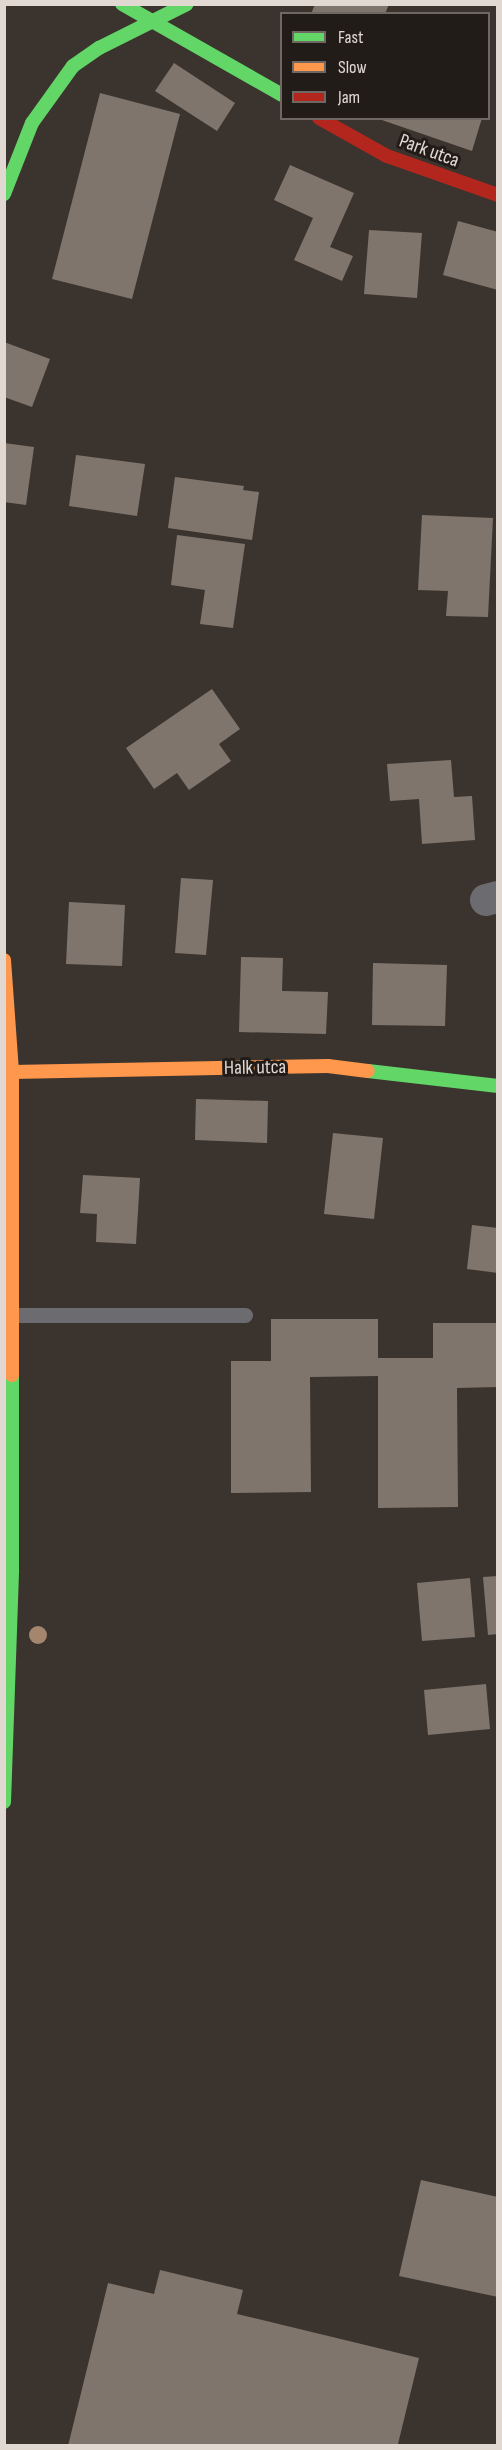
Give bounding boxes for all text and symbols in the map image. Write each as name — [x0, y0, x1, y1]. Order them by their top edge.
legend — [280, 12, 490, 120]
text: Fast — [338, 27, 363, 48]
text: Slow — [338, 57, 367, 78]
text: Jam — [338, 87, 360, 108]
street label: Park utca — [396, 129, 462, 173]
street label: Halk utca — [224, 1055, 286, 1081]

